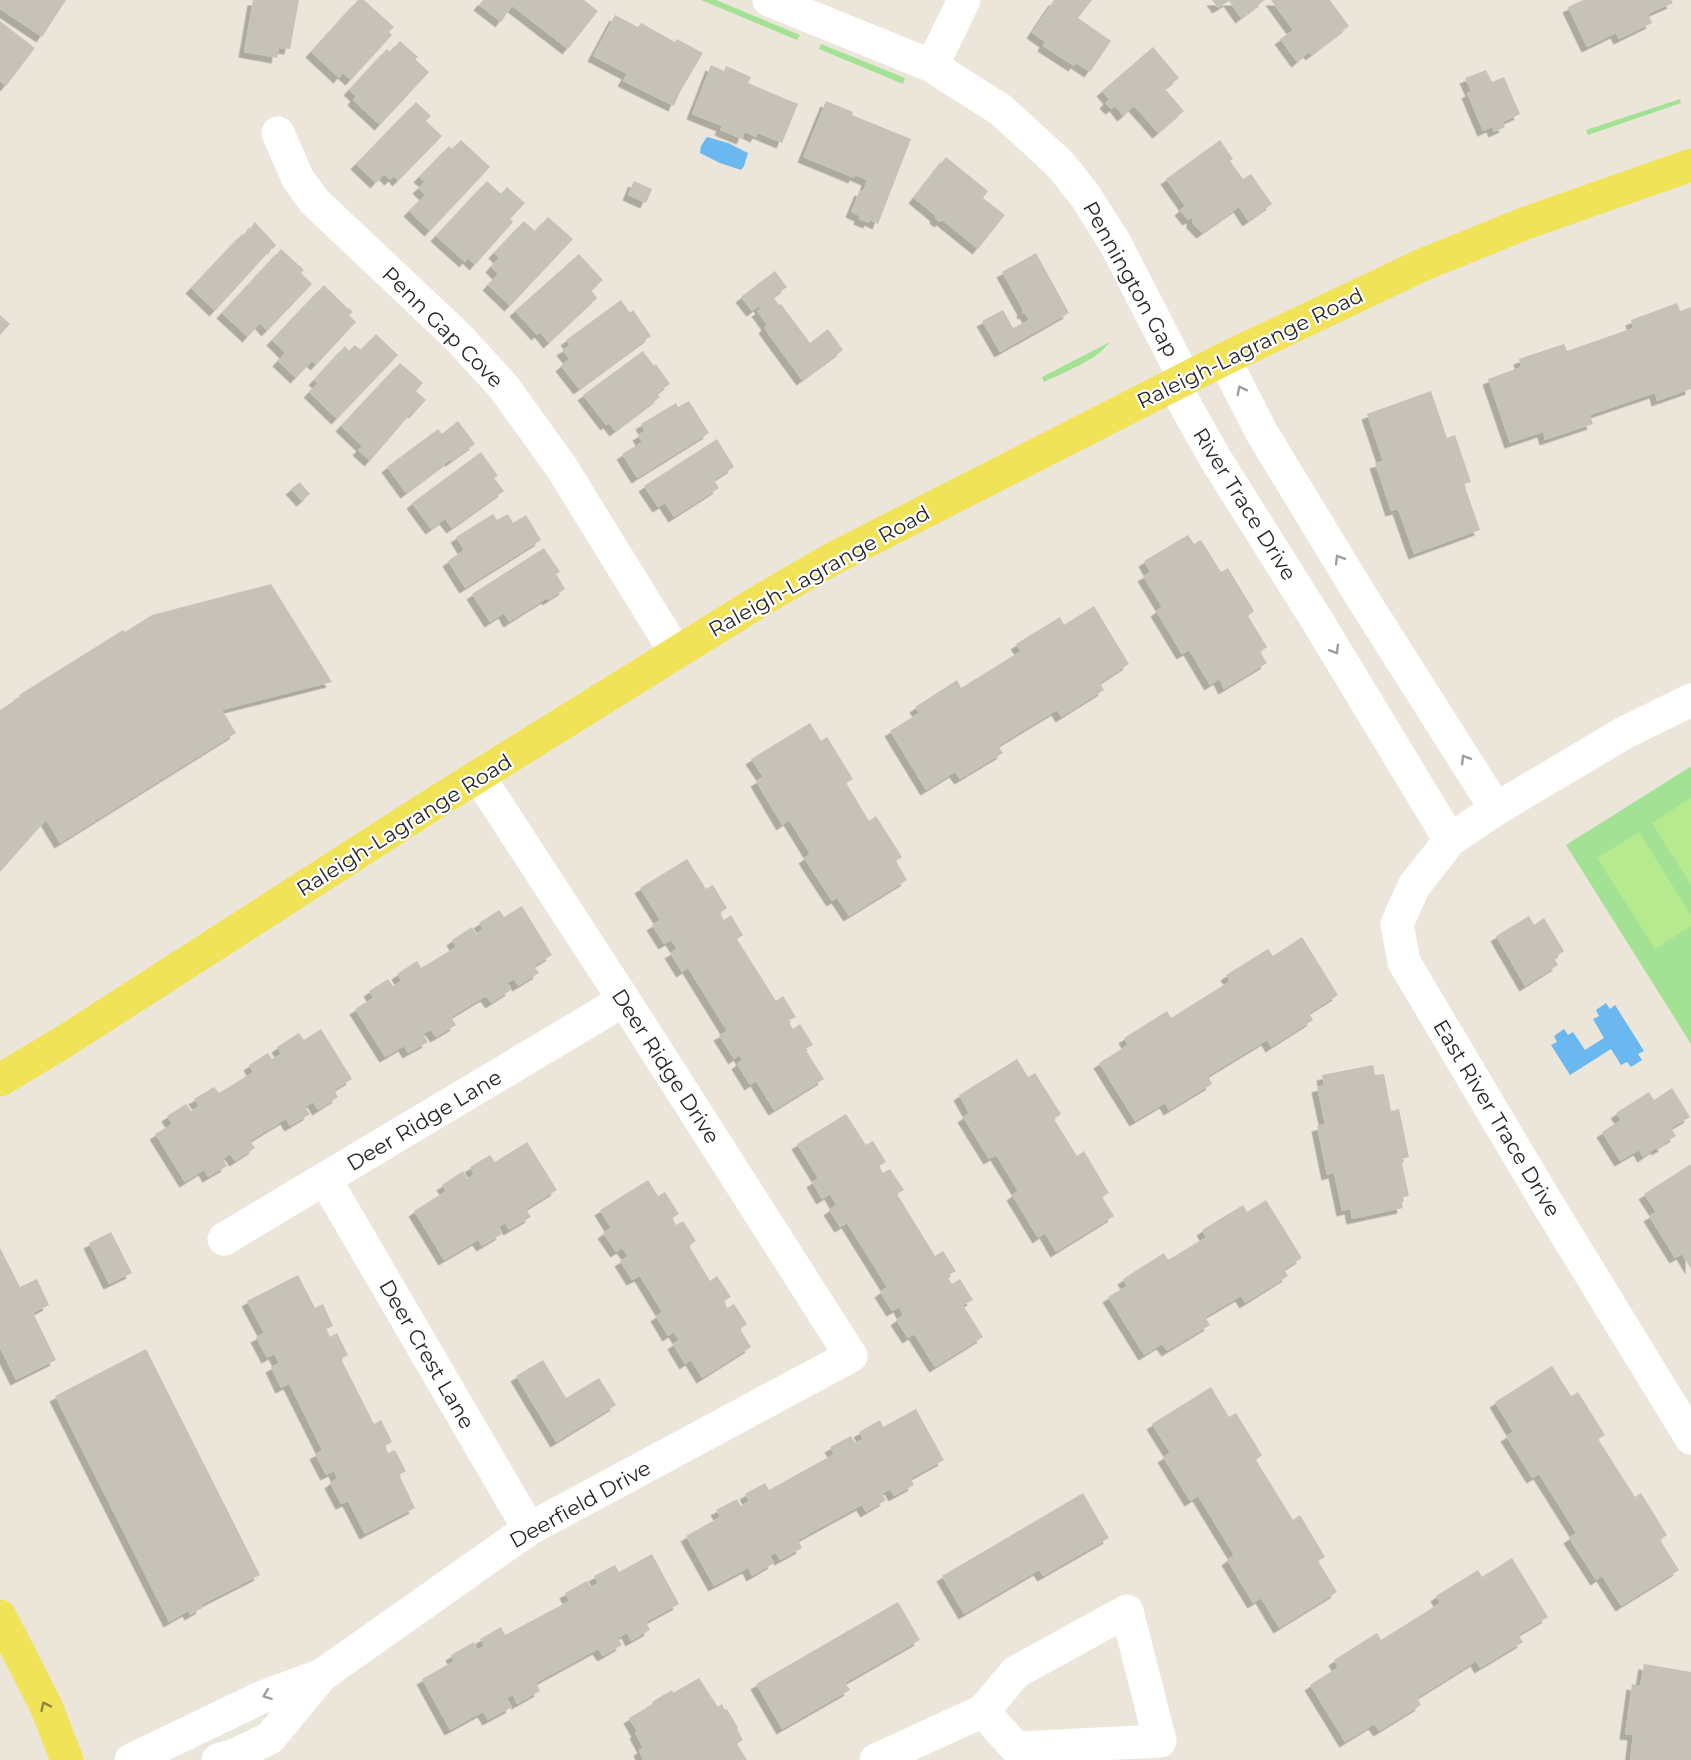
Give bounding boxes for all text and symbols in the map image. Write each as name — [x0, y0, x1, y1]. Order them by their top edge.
street label: Pennington Gap — [1078, 197, 1184, 361]
street label: Penn Gap Cove — [377, 261, 509, 393]
street label: Raleigh-Lagrange Road — [1133, 282, 1367, 414]
one-way arrow — [1236, 386, 1248, 397]
street label: River Trace Drive — [1188, 423, 1302, 585]
street label: Raleigh-Lagrange Road — [704, 500, 934, 642]
one-way arrow — [1334, 555, 1346, 565]
one-way arrow — [1328, 644, 1339, 654]
street label: Raleigh-Lagrange Road — [292, 748, 516, 902]
one-way arrow — [1461, 755, 1473, 765]
street label: Deer Ridge Drive — [607, 984, 725, 1148]
street label: East River Trace Drive — [1428, 1015, 1566, 1221]
street label: Deer Ridge Lane — [342, 1064, 506, 1176]
street label: Deer Crest Lane — [374, 1275, 480, 1433]
street label: Deerfield Drive — [505, 1455, 655, 1553]
one-way arrow — [262, 1688, 273, 1700]
one-way arrow — [40, 1701, 52, 1712]

